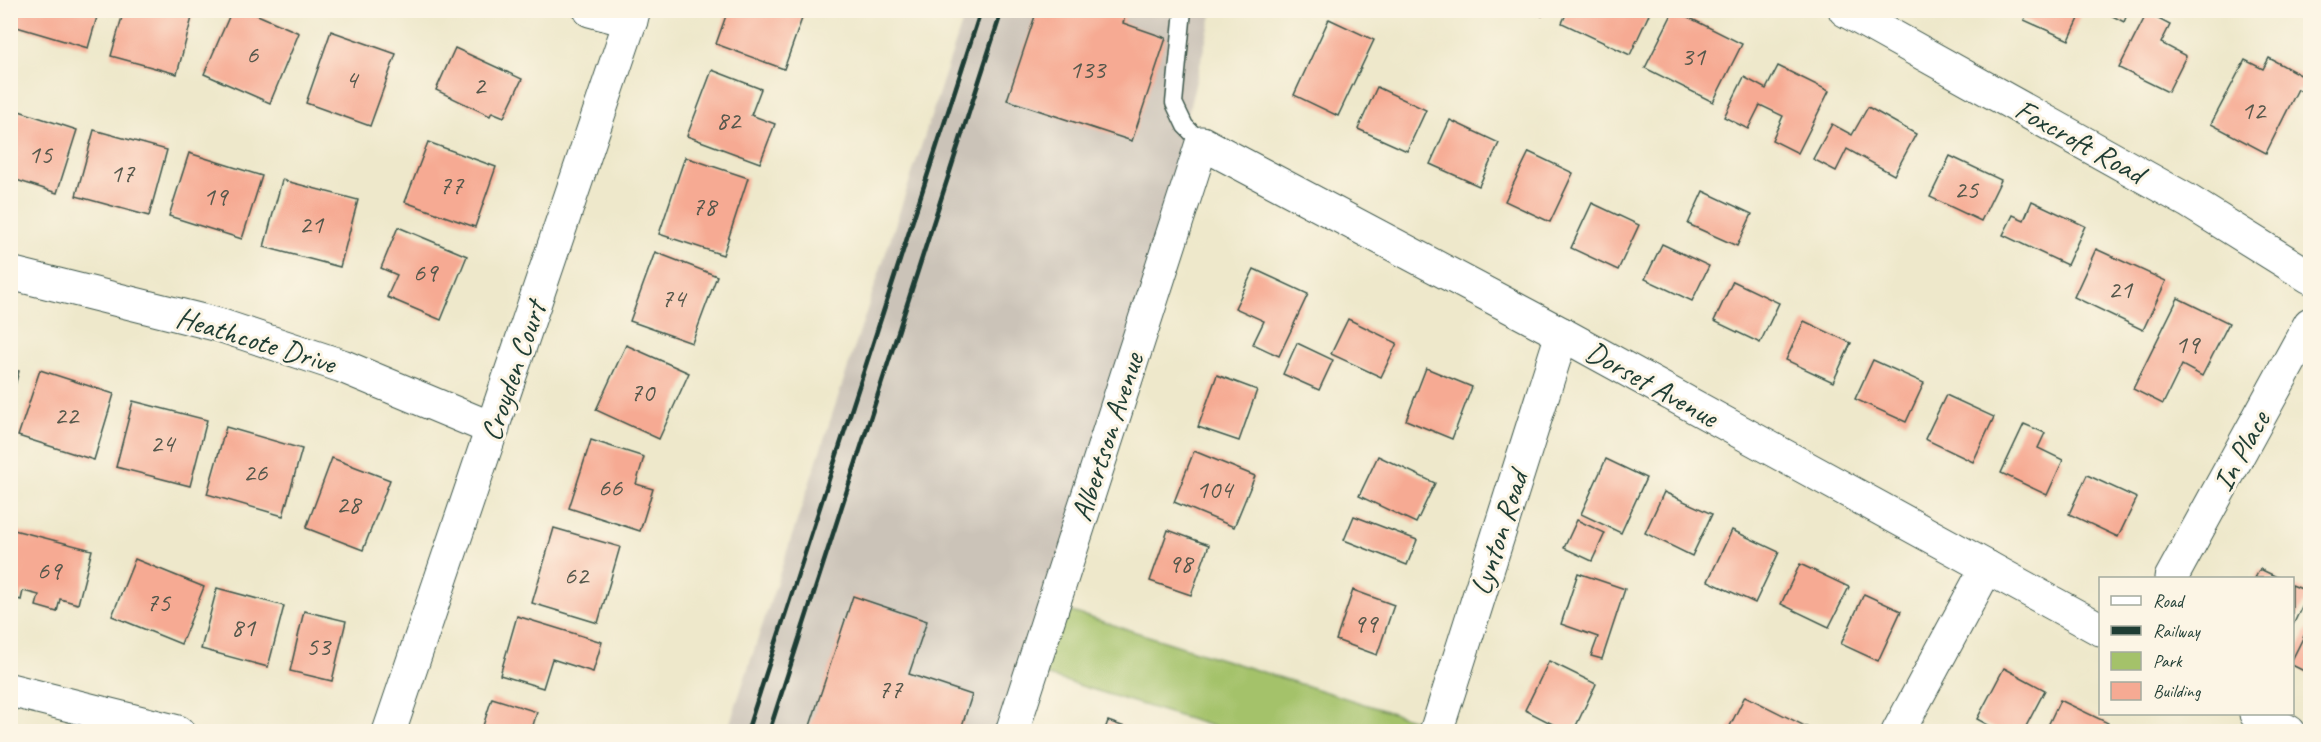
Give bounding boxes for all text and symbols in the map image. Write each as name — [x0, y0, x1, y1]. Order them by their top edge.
house number: 6 — [246, 37, 259, 71]
house number: 31 — [1681, 39, 1707, 73]
house number: 133 — [1069, 52, 1107, 86]
house number: 4 — [345, 62, 360, 96]
house number: 2 — [473, 68, 487, 102]
street label: Foxcroft Road — [2009, 90, 2155, 194]
house number: 12 — [2241, 93, 2267, 127]
house number: 82 — [716, 103, 742, 137]
house number: 15 — [28, 137, 54, 171]
house number: 17 — [110, 156, 136, 190]
house number: 77 — [439, 168, 465, 202]
house number: 25 — [1954, 172, 1980, 206]
house number: 19 — [203, 179, 229, 213]
house number: 78 — [692, 189, 719, 223]
house number: 21 — [299, 207, 325, 241]
house number: 69 — [413, 255, 439, 289]
house number: 21 — [2108, 272, 2134, 306]
house number: 74 — [661, 281, 688, 315]
street label: Croyden Court — [471, 293, 556, 446]
street label: Heathcote Drive — [172, 298, 342, 383]
house number: 19 — [2175, 327, 2201, 361]
street label: Dorset Avenue — [1579, 332, 1727, 437]
street label: Albertson Avenue — [1062, 346, 1153, 526]
house number: 70 — [630, 375, 656, 409]
house number: 22 — [54, 398, 80, 432]
street label: In Place — [2204, 402, 2279, 498]
house number: 24 — [150, 426, 177, 460]
house number: 26 — [243, 455, 268, 489]
street label: Lynton Road — [1461, 462, 1538, 600]
house number: 66 — [598, 470, 623, 504]
house number: 104 — [1196, 472, 1235, 506]
house number: 28 — [336, 487, 363, 521]
house number: 98 — [1168, 546, 1195, 580]
house number: 69 — [37, 553, 63, 587]
house number: 62 — [564, 558, 590, 592]
legend — [2099, 577, 2294, 715]
house number: 75 — [146, 585, 172, 619]
text: Road — [2153, 590, 2186, 612]
house number: 99 — [1353, 606, 1379, 640]
house number: 81 — [231, 610, 257, 644]
text: Railway — [2153, 620, 2201, 642]
house number: 53 — [306, 629, 332, 663]
text: Park — [2153, 650, 2183, 672]
house number: 77 — [878, 672, 904, 706]
text: Building — [2153, 680, 2202, 702]

